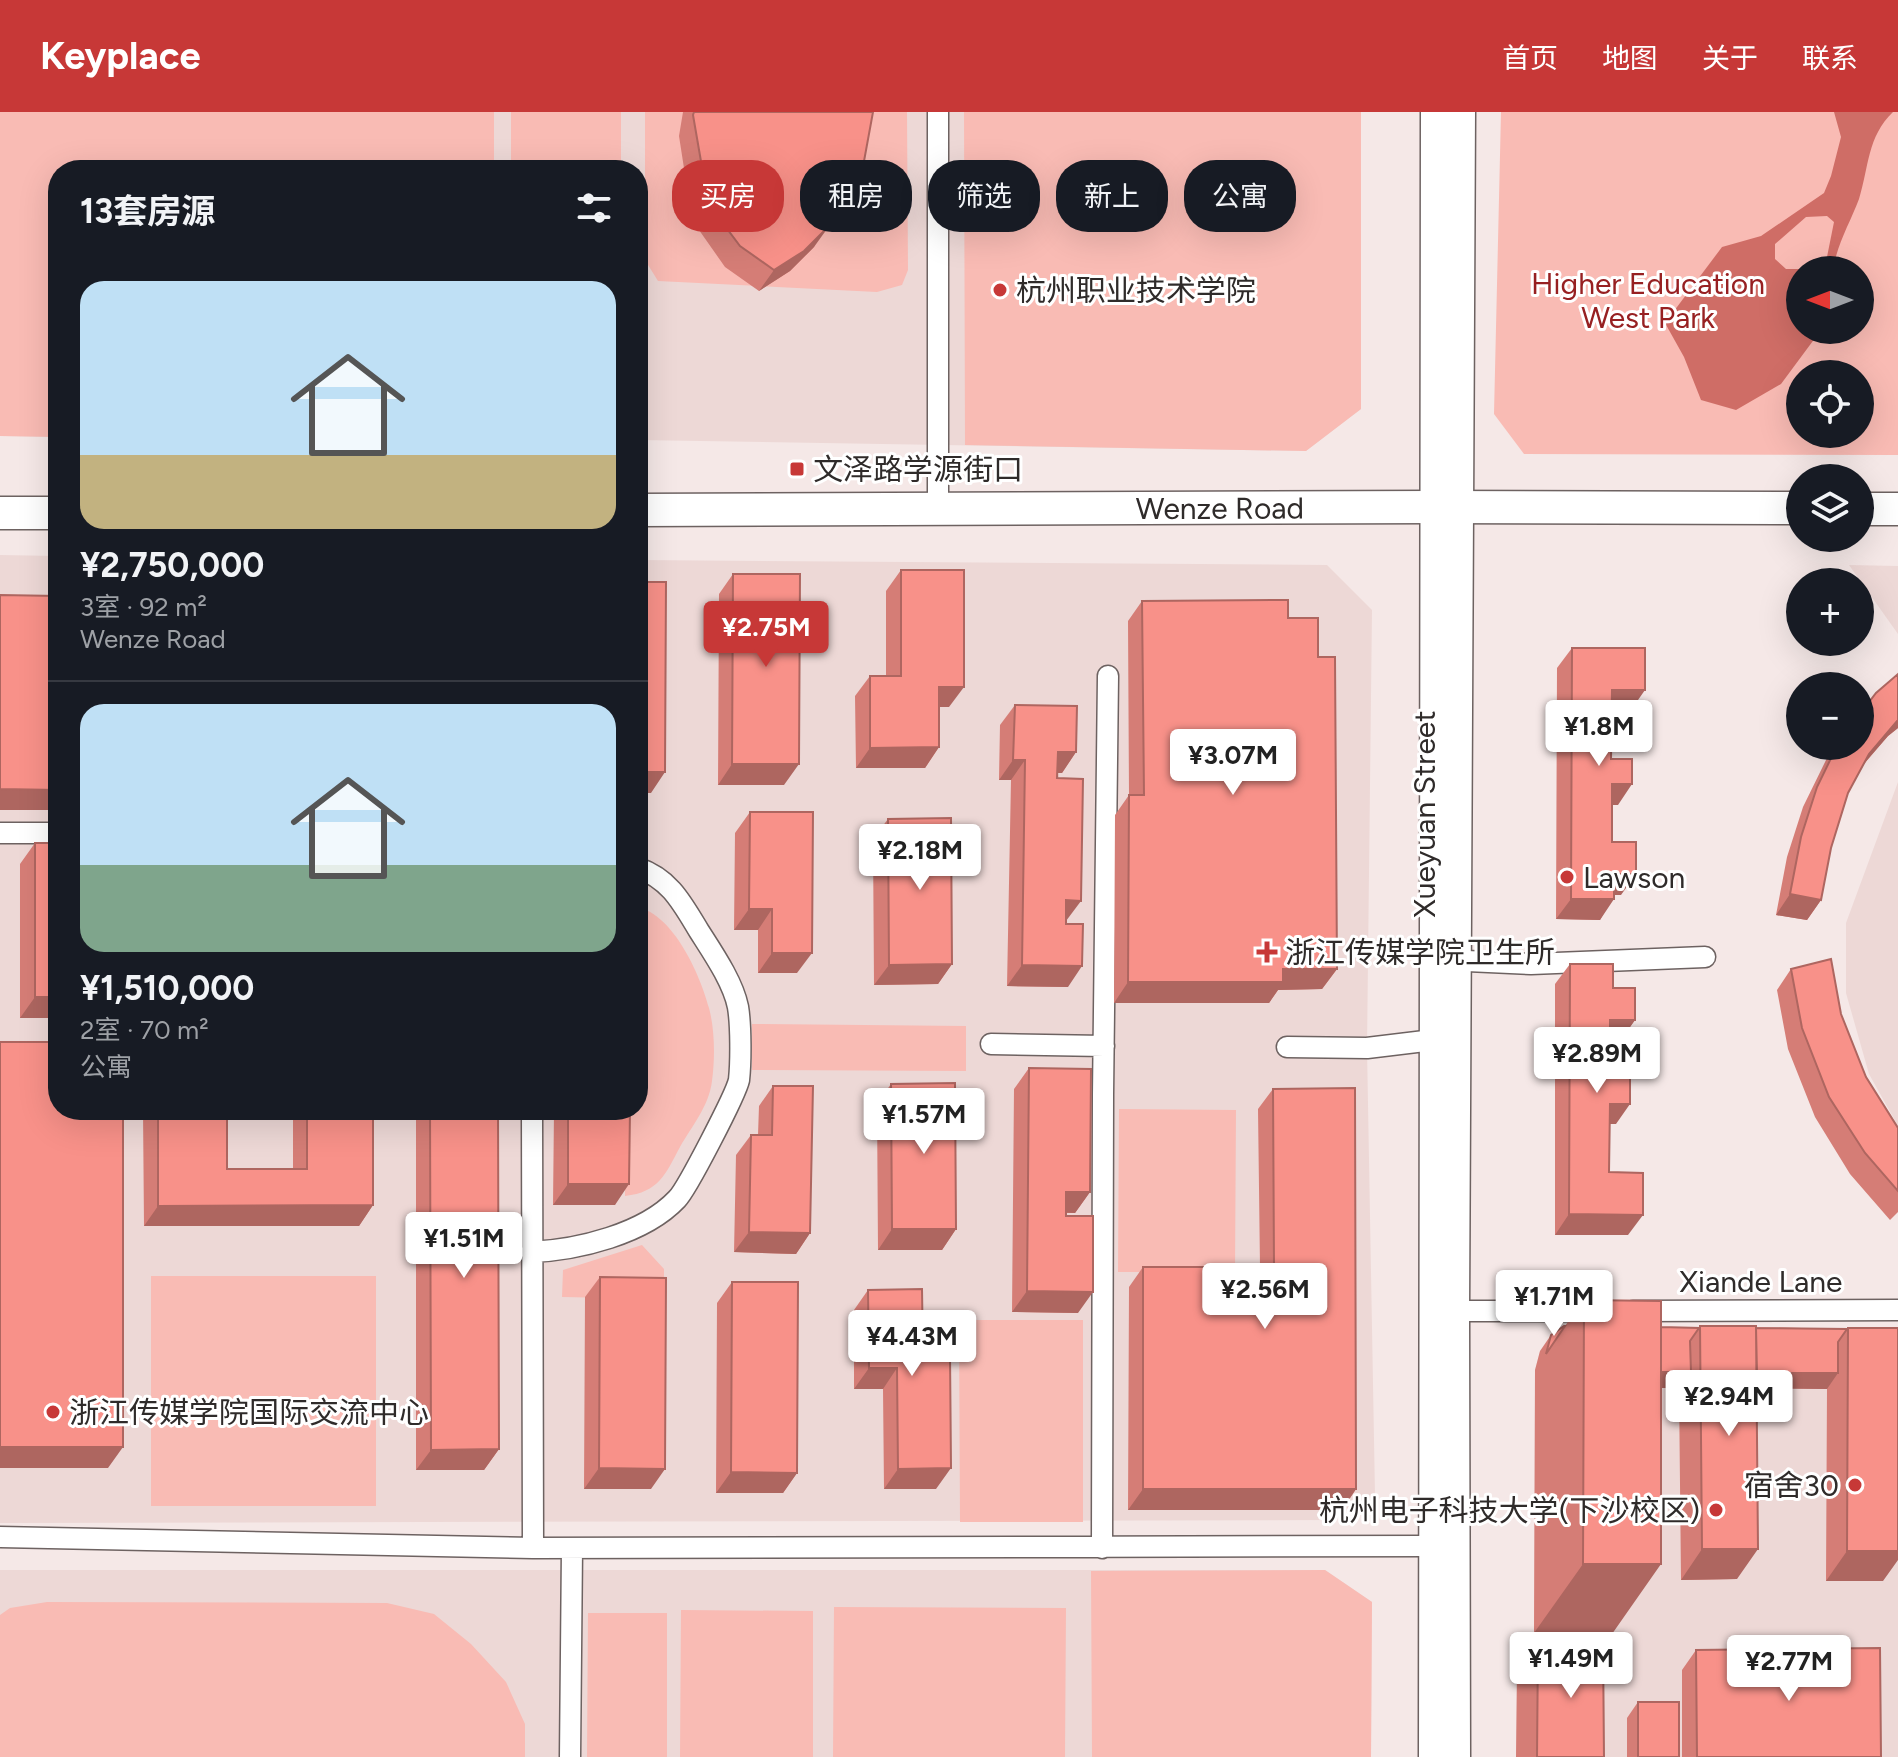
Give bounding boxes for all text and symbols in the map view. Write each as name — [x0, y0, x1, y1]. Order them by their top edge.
text: Keyplace — [40, 33, 201, 79]
text: 首页 — [1502, 41, 1558, 75]
text: 地图 — [1602, 41, 1658, 75]
text: 关于 — [1702, 41, 1758, 75]
text: 联系 — [1802, 41, 1858, 75]
chip: 买房 — [672, 160, 784, 232]
chip: 租房 — [800, 160, 912, 232]
chip: 筛选 — [928, 160, 1040, 232]
chip: 新上 — [1056, 160, 1168, 232]
chip: 公寓 — [1184, 160, 1296, 232]
icon: filters — [572, 186, 616, 230]
text: 13套房源 — [80, 191, 215, 232]
north arrow — [1786, 256, 1874, 344]
map controls — [1786, 256, 1874, 760]
park label: Higher Education West Park — [1531, 265, 1765, 336]
place label: 杭州职业技术学院 — [1016, 272, 1256, 309]
marker: 杭州职业技术学院 — [991, 281, 1009, 299]
icon: home — [276, 333, 420, 477]
button: locate — [1786, 360, 1874, 448]
place label: 文泽路学源街口 — [813, 451, 1023, 488]
marker: 文泽路学源街口 — [788, 460, 806, 478]
button: layers — [1786, 464, 1874, 552]
street label: Wenze Road — [1136, 489, 1304, 527]
text: ¥2,750,000 — [80, 545, 264, 586]
button: + — [1786, 568, 1874, 656]
text: 3室 · 92 m² — [80, 591, 207, 623]
pin: ¥2.75M — [701, 601, 831, 669]
text: ¥2.75M — [722, 611, 810, 643]
text: Wenze Road — [80, 623, 226, 655]
button: − — [1786, 672, 1874, 760]
pin: ¥1.8M — [1543, 700, 1655, 768]
street label: Xueyuan Street — [1406, 710, 1443, 918]
text: ¥1.8M — [1563, 710, 1635, 742]
pin: ¥3.07M — [1168, 729, 1298, 797]
text: ¥3.07M — [1188, 739, 1278, 771]
icon: home — [276, 756, 420, 900]
pin: ¥2.18M — [855, 824, 985, 892]
text: ¥2.18M — [877, 834, 963, 866]
place label: Lawson — [1583, 859, 1685, 896]
marker: Lawson — [1558, 868, 1576, 886]
place label: 浙江传媒学院卫生所 — [1285, 934, 1555, 971]
marker: 浙江传媒学院卫生所 — [1256, 941, 1278, 963]
text: ¥1,510,000 — [80, 968, 254, 1009]
text: 2室 · 70 m² — [80, 1014, 209, 1046]
pin: ¥2.89M — [1532, 1027, 1662, 1095]
text: ¥2.89M — [1552, 1037, 1642, 1069]
text: 公寓 — [80, 1051, 132, 1083]
pin: ¥1.57M — [859, 1088, 989, 1156]
text: ¥1.57M — [882, 1098, 966, 1130]
pin: ¥1.51M — [399, 1212, 529, 1280]
text: ¥1.51M — [423, 1222, 505, 1254]
pin: ¥2.56M — [1200, 1263, 1330, 1331]
street label: Xiande Lane — [1680, 1263, 1842, 1300]
pin: ¥1.71M — [1489, 1270, 1619, 1338]
text: ¥2.56M — [1220, 1273, 1310, 1305]
text: ¥1.71M — [1514, 1280, 1594, 1312]
pin: ¥4.43M — [847, 1310, 977, 1378]
text: ¥4.43M — [866, 1320, 958, 1352]
pin: ¥2.94M — [1664, 1370, 1794, 1438]
text: ¥2.94M — [1684, 1380, 1774, 1412]
place label: 浙江传媒学院国际交流中心 — [69, 1394, 429, 1431]
marker: 浙江传媒学院国际交流中心 — [44, 1403, 62, 1421]
place label: 宿舍30 — [1743, 1467, 1839, 1504]
marker: 宿舍30 — [1846, 1476, 1864, 1494]
place label: 杭州电子科技大学(下沙校区) — [1319, 1492, 1700, 1529]
marker: 杭州电子科技大学(下沙校区) — [1707, 1501, 1725, 1519]
pin: ¥1.49M — [1506, 1632, 1636, 1700]
pin: ¥2.77M — [1724, 1635, 1854, 1703]
text: ¥1.49M — [1528, 1642, 1614, 1674]
text: ¥2.77M — [1745, 1645, 1833, 1677]

